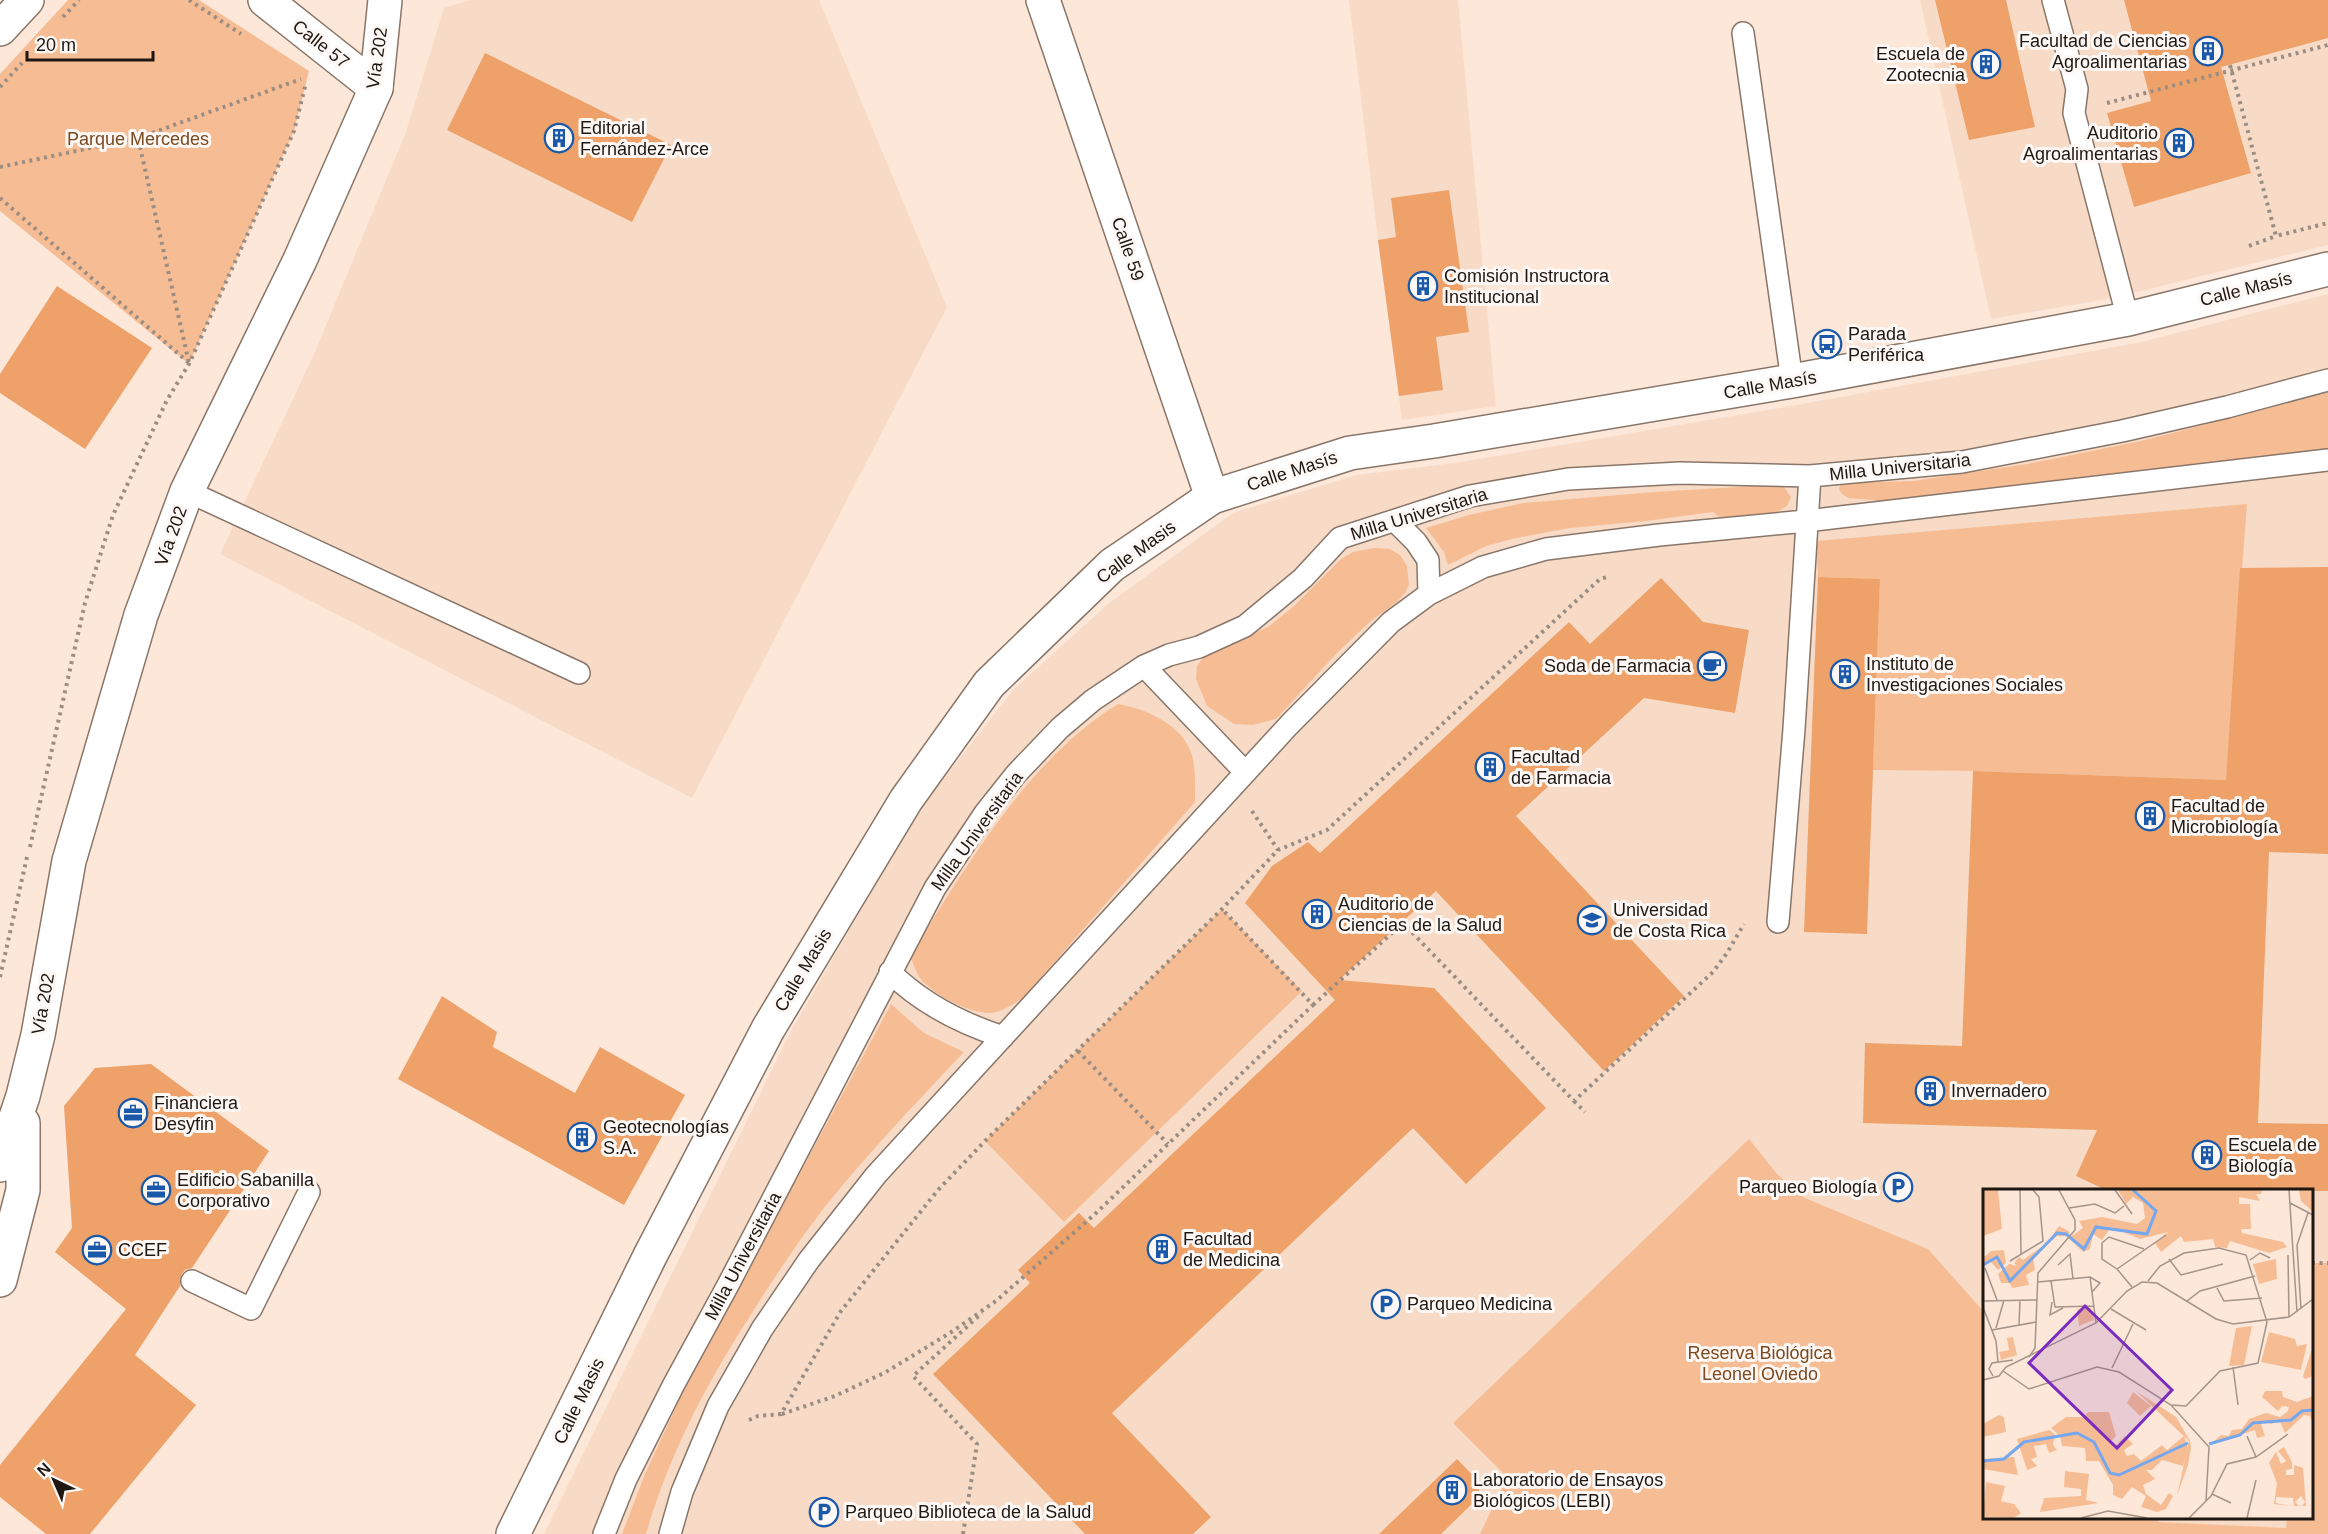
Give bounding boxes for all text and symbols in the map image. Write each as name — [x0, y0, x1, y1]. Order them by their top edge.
street label: Calle 57 — [289, 16, 353, 72]
scale bar — [27, 24, 153, 62]
street label: Vía 202 — [363, 26, 391, 90]
place label: Facultad de Ciencias Agroalimentarias — [2019, 31, 2187, 72]
text: 20 m — [36, 35, 76, 55]
building icon: Facultad de Ciencias Agroalimentarias — [2192, 35, 2224, 67]
place label: Escuela de Zootecnia — [1876, 44, 1966, 85]
building icon: Escuela de Zootecnia — [1970, 48, 2002, 80]
place label: Editorial Fernández-Arce — [580, 118, 709, 159]
building icon: Editorial Fernández-Arce — [543, 122, 575, 154]
place label: Auditorio Agroalimentarias — [2023, 123, 2158, 164]
building icon: Auditorio Agroalimentarias — [2163, 127, 2195, 159]
park label: Parque Mercedes — [67, 129, 209, 149]
street label: Calle 59 — [1108, 215, 1148, 283]
place label: Comisión Instructora Institucional — [1444, 266, 1610, 307]
street label: Calle Masís — [2198, 268, 2294, 310]
building icon: Comisión Instructora Institucional — [1407, 270, 1439, 302]
place label: Parada Periférica — [1848, 324, 1925, 365]
bus stop icon: Parada Periférica — [1811, 328, 1843, 360]
street label: Calle Masís — [1722, 367, 1818, 403]
street label: Calle Masís — [1244, 447, 1340, 495]
street label: Milla Universitaria — [1828, 450, 1973, 484]
street label: Milla Universitaria — [1348, 483, 1491, 544]
street label: Vía 202 — [151, 503, 191, 569]
street label: Calle Masis — [1092, 517, 1180, 587]
cafe icon: Soda de Farmacia — [1696, 650, 1728, 682]
place label: Instituto de Investigaciones Sociales — [1866, 654, 2063, 695]
place label: Soda de Farmacia — [1544, 656, 1692, 676]
building icon: Instituto de Investigaciones Sociales — [1829, 658, 1861, 690]
place label: Facultad de Farmacia — [1511, 747, 1612, 788]
building icon: Facultad de Farmacia — [1474, 751, 1506, 783]
street label: Milla Universitaria — [927, 767, 1027, 894]
place label: Facultad de Microbiología — [2171, 796, 2279, 837]
building icon: Facultad de Microbiología — [2134, 800, 2166, 832]
place label: Auditorio de Ciencias de la Salud — [1338, 894, 1502, 935]
building icon: Auditorio de Ciencias de la Salud — [1301, 898, 1333, 930]
place label: Universidad de Costa Rica — [1613, 900, 1727, 941]
school or university icon: Universidad de Costa Rica — [1576, 904, 1608, 936]
street label: Calle Masis — [770, 925, 836, 1015]
street label: Vía 202 — [28, 972, 58, 1036]
building icon: Invernadero — [1914, 1075, 1946, 1107]
place label: Invernadero — [1951, 1081, 2047, 1101]
place label: Financiera Desyfin — [154, 1093, 239, 1134]
office icon: Financiera Desyfin — [117, 1097, 149, 1129]
place label: Geotecnologías S.A. — [603, 1117, 729, 1158]
building icon: Geotecnologías S.A. — [566, 1121, 598, 1153]
place label: Escuela de Biología — [2228, 1135, 2317, 1176]
building icon: Escuela de Biología — [2191, 1139, 2223, 1171]
place label: Edificio Sabanilla Corporativo — [177, 1170, 315, 1211]
parking icon: Parqueo Biología — [1882, 1171, 1914, 1203]
office icon: Edificio Sabanilla Corporativo — [140, 1174, 172, 1206]
place label: Parqueo Biología — [1739, 1177, 1878, 1197]
street label: Milla Universitaria — [701, 1188, 786, 1323]
inset map — [1983, 1189, 2313, 1519]
place label: Facultad de Medicina — [1183, 1229, 1281, 1270]
building icon: Facultad de Medicina — [1146, 1233, 1178, 1265]
office icon: CCEF — [81, 1234, 113, 1266]
place label: CCEF — [118, 1240, 167, 1260]
parking icon: Parqueo Medicina — [1370, 1288, 1402, 1320]
place label: Parqueo Medicina — [1407, 1294, 1553, 1314]
park label: Reserva Biológica Leonel Oviedo — [1687, 1343, 1834, 1384]
street label: Calle Masis — [550, 1355, 608, 1447]
north arrow — [24, 1450, 84, 1510]
text: N — [34, 1459, 54, 1480]
place label: Laboratorio de Ensayos Biológicos (LEBI) — [1473, 1470, 1663, 1511]
building icon: Laboratorio de Ensayos Biológicos (LEBI) — [1436, 1474, 1468, 1506]
parking icon: Parqueo Biblioteca de la Salud — [808, 1496, 840, 1528]
place label: Parqueo Biblioteca de la Salud — [845, 1502, 1091, 1522]

